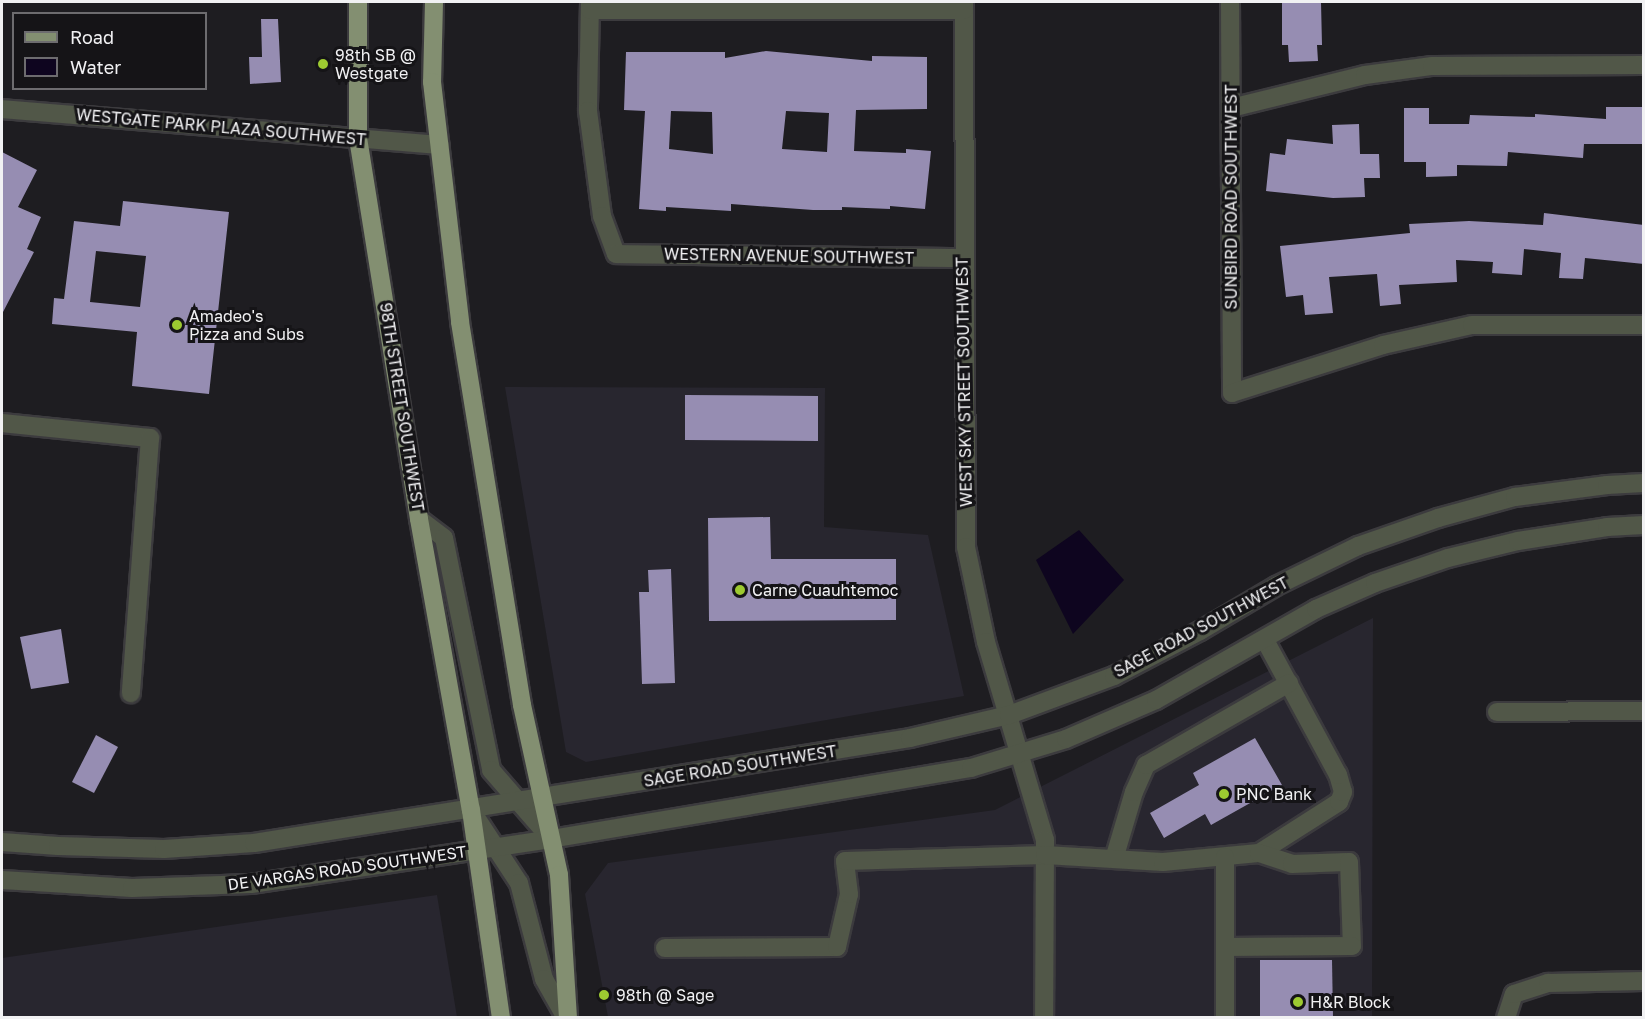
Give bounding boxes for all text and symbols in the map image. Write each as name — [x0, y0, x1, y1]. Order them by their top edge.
legend — [12, 12, 207, 90]
text: Road — [70, 26, 114, 48]
place label: 98th SB @ Westgate — [335, 45, 416, 83]
text: Water — [70, 56, 121, 78]
marker: 98th SB @ Westgate — [316, 57, 330, 71]
street label: SUNBIRD ROAD SOUTHWEST — [1221, 84, 1241, 310]
street label: WESTGATE PARK PLAZA SOUTHWEST — [75, 105, 367, 149]
street label: WESTERN AVENUE SOUTHWEST — [664, 244, 914, 268]
street label: WEST SKY STREET SOUTHWEST — [952, 257, 976, 507]
street label: 98TH STREET SOUTHWEST — [376, 301, 428, 513]
place label: Amadeo's Pizza and Subs — [189, 306, 304, 344]
marker: Amadeo's Pizza and Subs — [170, 318, 184, 332]
street label: SAGE ROAD SOUTHWEST — [1110, 573, 1292, 681]
place label: Carne Cuauhtemoc — [752, 580, 898, 600]
marker: Carne Cuauhtemoc — [733, 583, 747, 597]
street label: SAGE ROAD SOUTHWEST — [642, 741, 838, 791]
place label: PNC Bank — [1236, 784, 1312, 804]
marker: PNC Bank — [1217, 787, 1231, 801]
street label: DE VARGAS ROAD SOUTHWEST — [226, 842, 468, 894]
place label: 98th @ Sage — [616, 985, 714, 1005]
marker: 98th @ Sage — [597, 988, 611, 1002]
place label: H&R Block — [1310, 992, 1391, 1012]
marker: H&R Block — [1291, 995, 1305, 1009]

